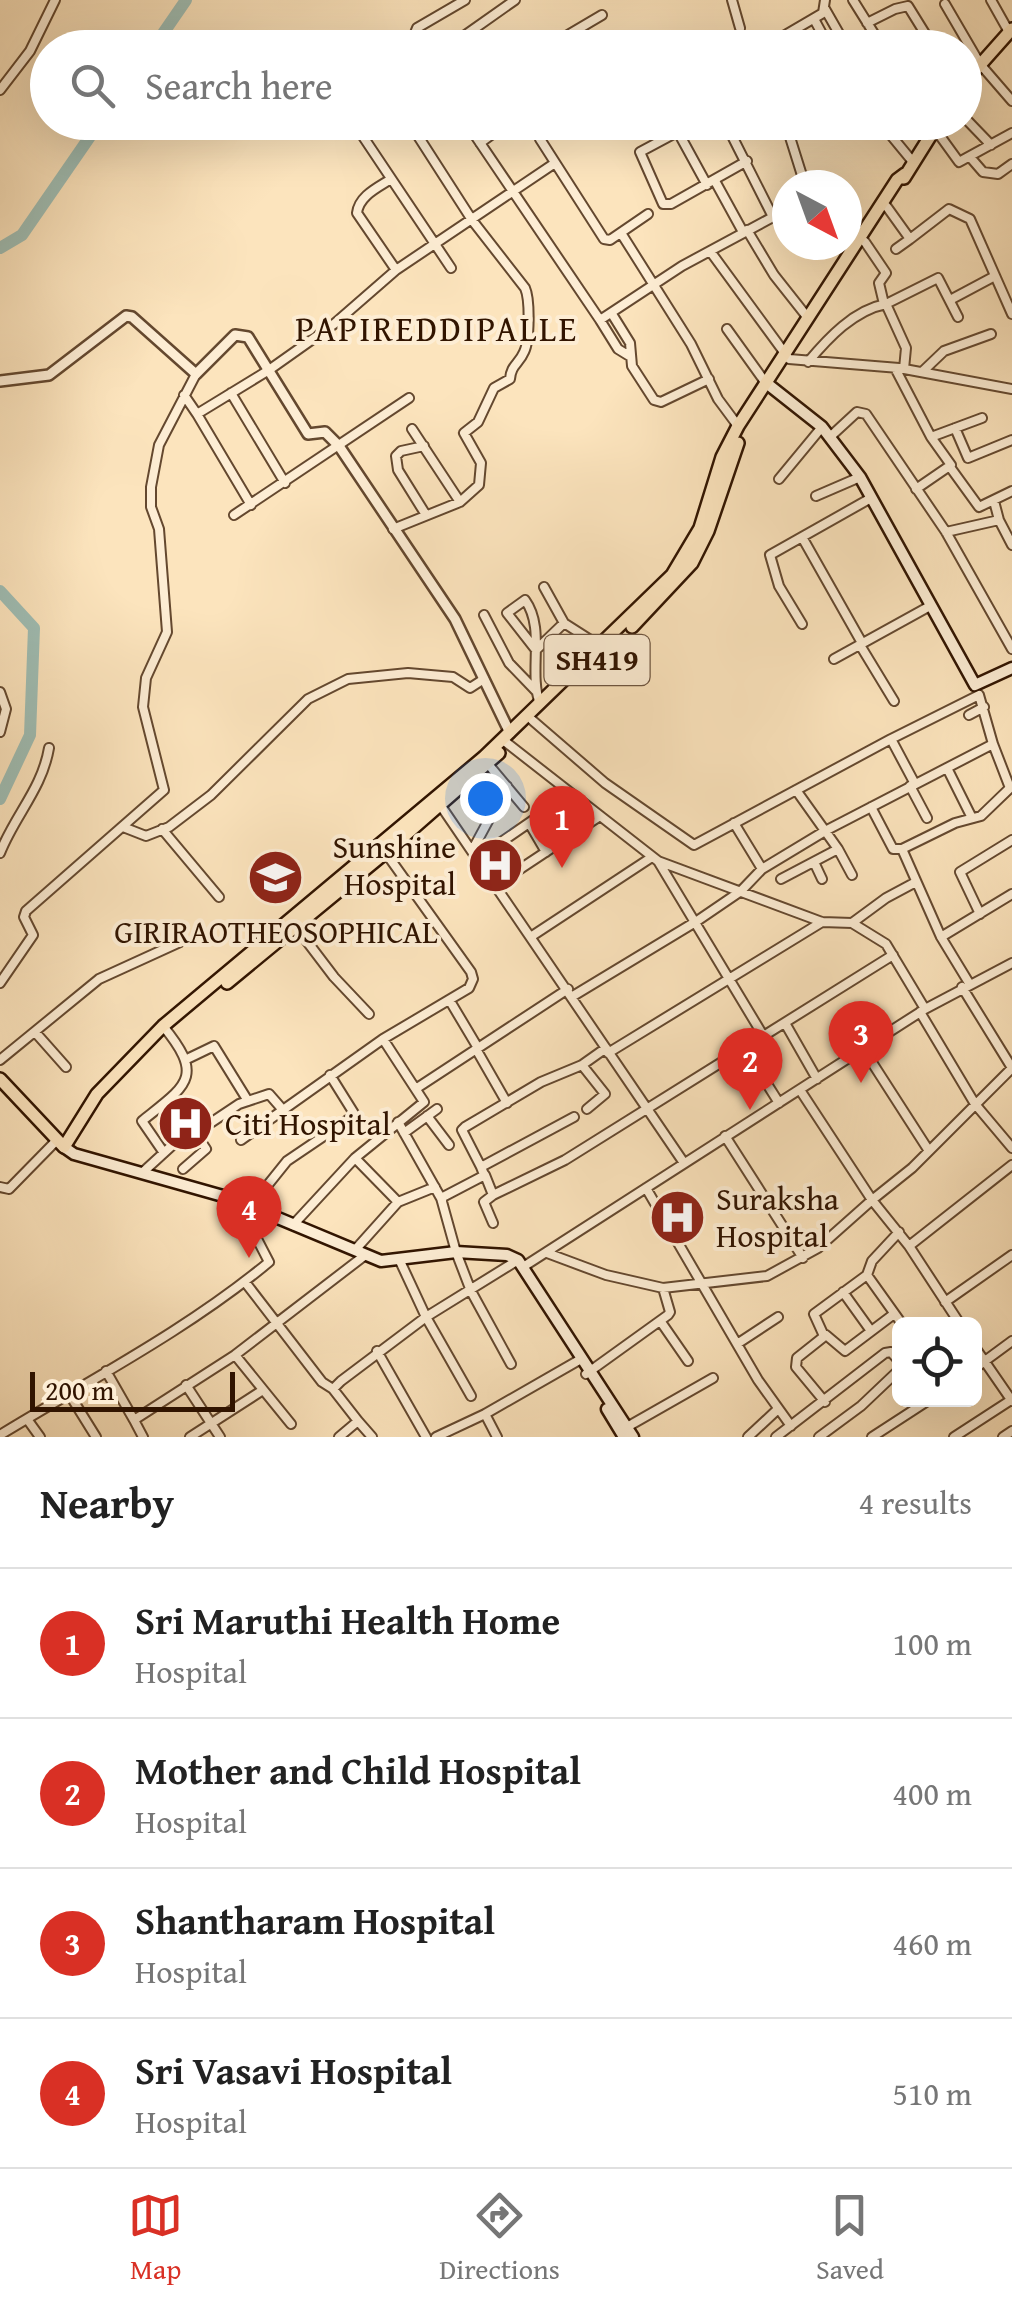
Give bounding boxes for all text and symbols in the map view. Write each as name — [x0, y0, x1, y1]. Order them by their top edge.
search box — [30, 30, 982, 140]
text: Search here — [145, 57, 333, 113]
icon: search — [65, 58, 120, 113]
north arrow — [772, 170, 862, 260]
district label: PAPIREDDIPALLE — [295, 303, 579, 354]
road number: SH419 — [544, 635, 650, 685]
your location — [460, 773, 511, 824]
pin: 1 — [530, 786, 594, 868]
place label: Sunshine Hospital — [332, 823, 456, 907]
hospital icon: Sunshine Hospital — [465, 835, 525, 895]
school or university icon: GIRIRAOTHEOSOPHICAL — [246, 848, 306, 908]
place label: GIRIRAOTHEOSOPHICAL — [114, 908, 438, 955]
pin: 3 — [828, 1000, 894, 1083]
pin: 2 — [718, 1028, 782, 1110]
hospital icon: Citi Hospital — [156, 1094, 216, 1154]
place label: Citi Hospital — [225, 1100, 391, 1147]
place label: Suraksha Hospital — [716, 1175, 839, 1259]
pin: 4 — [216, 1176, 282, 1258]
hospital icon: Suraksha Hospital — [647, 1187, 707, 1247]
map controls — [892, 1317, 982, 1407]
button: locate — [892, 1317, 982, 1407]
scale bar — [30, 1367, 235, 1412]
text: 200 m — [45, 1369, 114, 1410]
text: Nearby — [40, 1472, 174, 1533]
text: 4 results — [859, 1479, 972, 1526]
text: Sri Maruthi Health Home — [135, 1592, 560, 1648]
text: 1 — [64, 1620, 81, 1667]
text: 100 m — [893, 1620, 972, 1667]
text: Hospital — [135, 1648, 247, 1695]
text: Mother and Child Hospital — [135, 1742, 581, 1798]
text: 2 — [64, 1770, 81, 1817]
text: 400 m — [893, 1770, 972, 1817]
text: Hospital — [135, 1798, 247, 1845]
text: Shantharam Hospital — [135, 1892, 495, 1948]
text: 3 — [64, 1920, 81, 1967]
text: 460 m — [893, 1920, 972, 1967]
text: Hospital — [135, 1948, 247, 1995]
text: Sri Vasavi Hospital — [135, 2042, 452, 2098]
text: 4 — [64, 2070, 81, 2117]
text: 510 m — [893, 2070, 972, 2117]
text: Hospital — [135, 2098, 247, 2145]
tab: Map — [128, 2188, 183, 2289]
tab: Directions — [439, 2188, 560, 2289]
tab: Saved — [816, 2188, 884, 2289]

